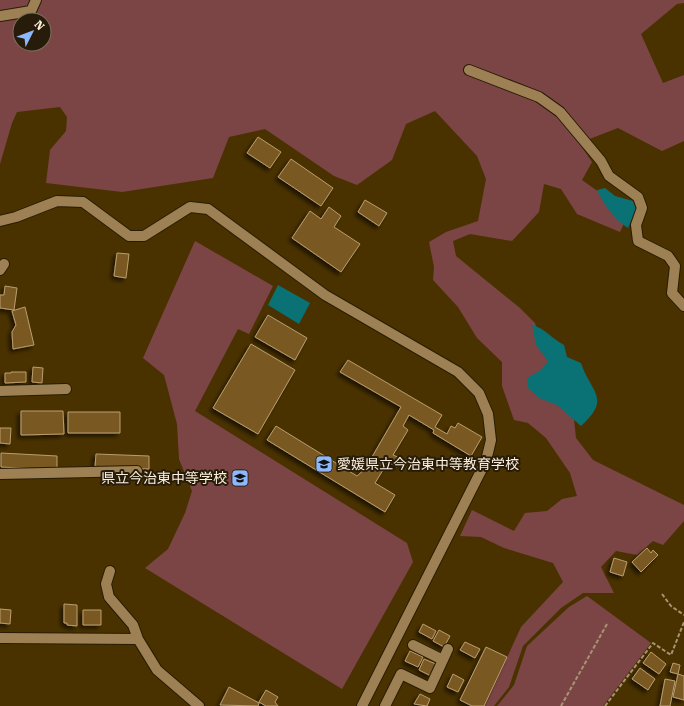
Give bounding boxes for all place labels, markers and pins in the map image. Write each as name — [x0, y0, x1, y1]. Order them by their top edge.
school or university icon: 愛媛県立今治東中等教育学校 — [314, 454, 334, 474]
place label: 愛媛県立今治東中等教育学校 — [337, 456, 519, 472]
school or university icon: 県立今治東中等学校 — [230, 468, 250, 488]
place label: 県立今治東中等学校 — [101, 470, 227, 486]

